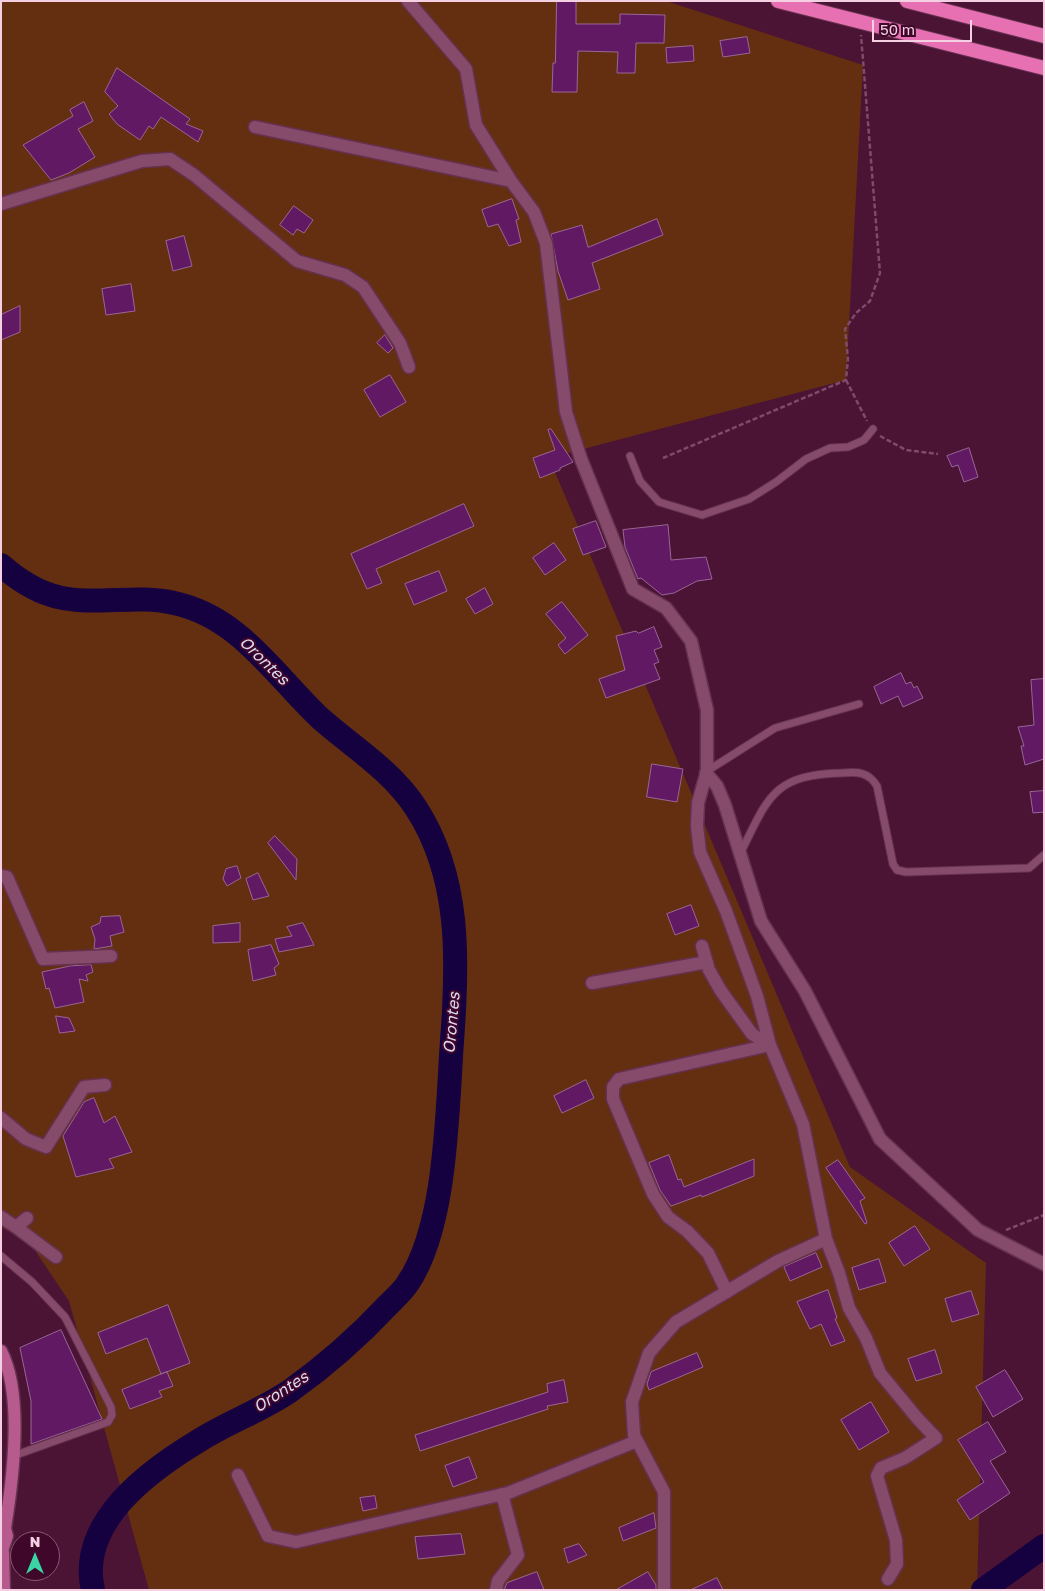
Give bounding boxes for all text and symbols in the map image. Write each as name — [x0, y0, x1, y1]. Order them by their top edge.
scale bar — [875, 10, 975, 42]
text: 50 m — [880, 20, 915, 38]
water label: Orontes — [235, 633, 293, 689]
water label: Orontes — [440, 992, 464, 1054]
water label: Orontes — [250, 1367, 312, 1417]
north arrow — [10, 1531, 60, 1581]
text: N — [30, 1533, 40, 1550]

